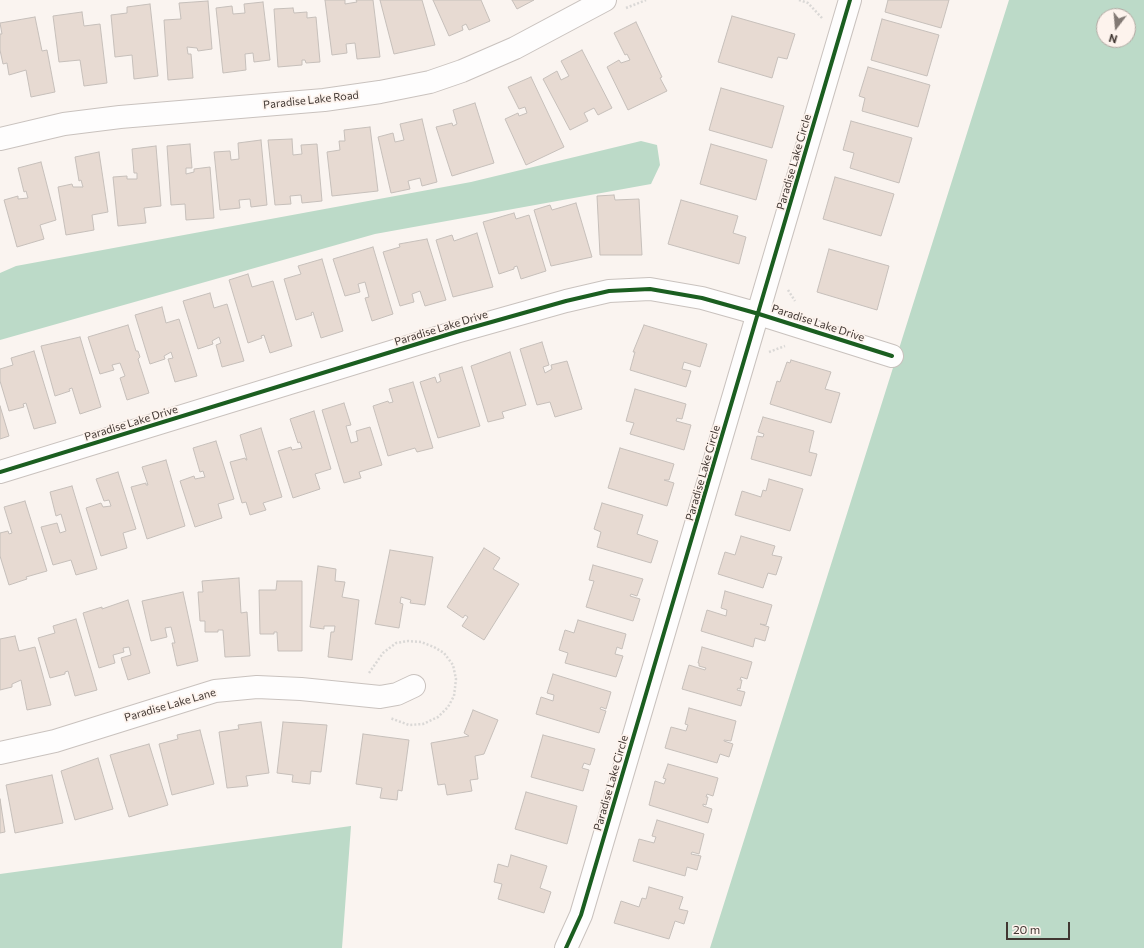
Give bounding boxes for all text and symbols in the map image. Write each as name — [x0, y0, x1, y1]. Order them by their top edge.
north arrow — [1096, 8, 1136, 48]
text: N — [1107, 32, 1119, 46]
street label: Paradise Lake Road — [263, 88, 359, 112]
street label: Paradise Lake Circle — [774, 113, 814, 211]
street label: Paradise Lake Drive — [770, 302, 866, 344]
street label: Paradise Lake Drive — [393, 308, 489, 348]
street label: Paradise Lake Drive — [83, 403, 179, 443]
street label: Paradise Lake Circle — [683, 424, 723, 522]
street label: Paradise Lake Lane — [123, 686, 217, 724]
street label: Paradise Lake Circle — [591, 734, 631, 832]
scale bar — [1008, 914, 1072, 940]
text: 20 m — [1013, 922, 1040, 936]

